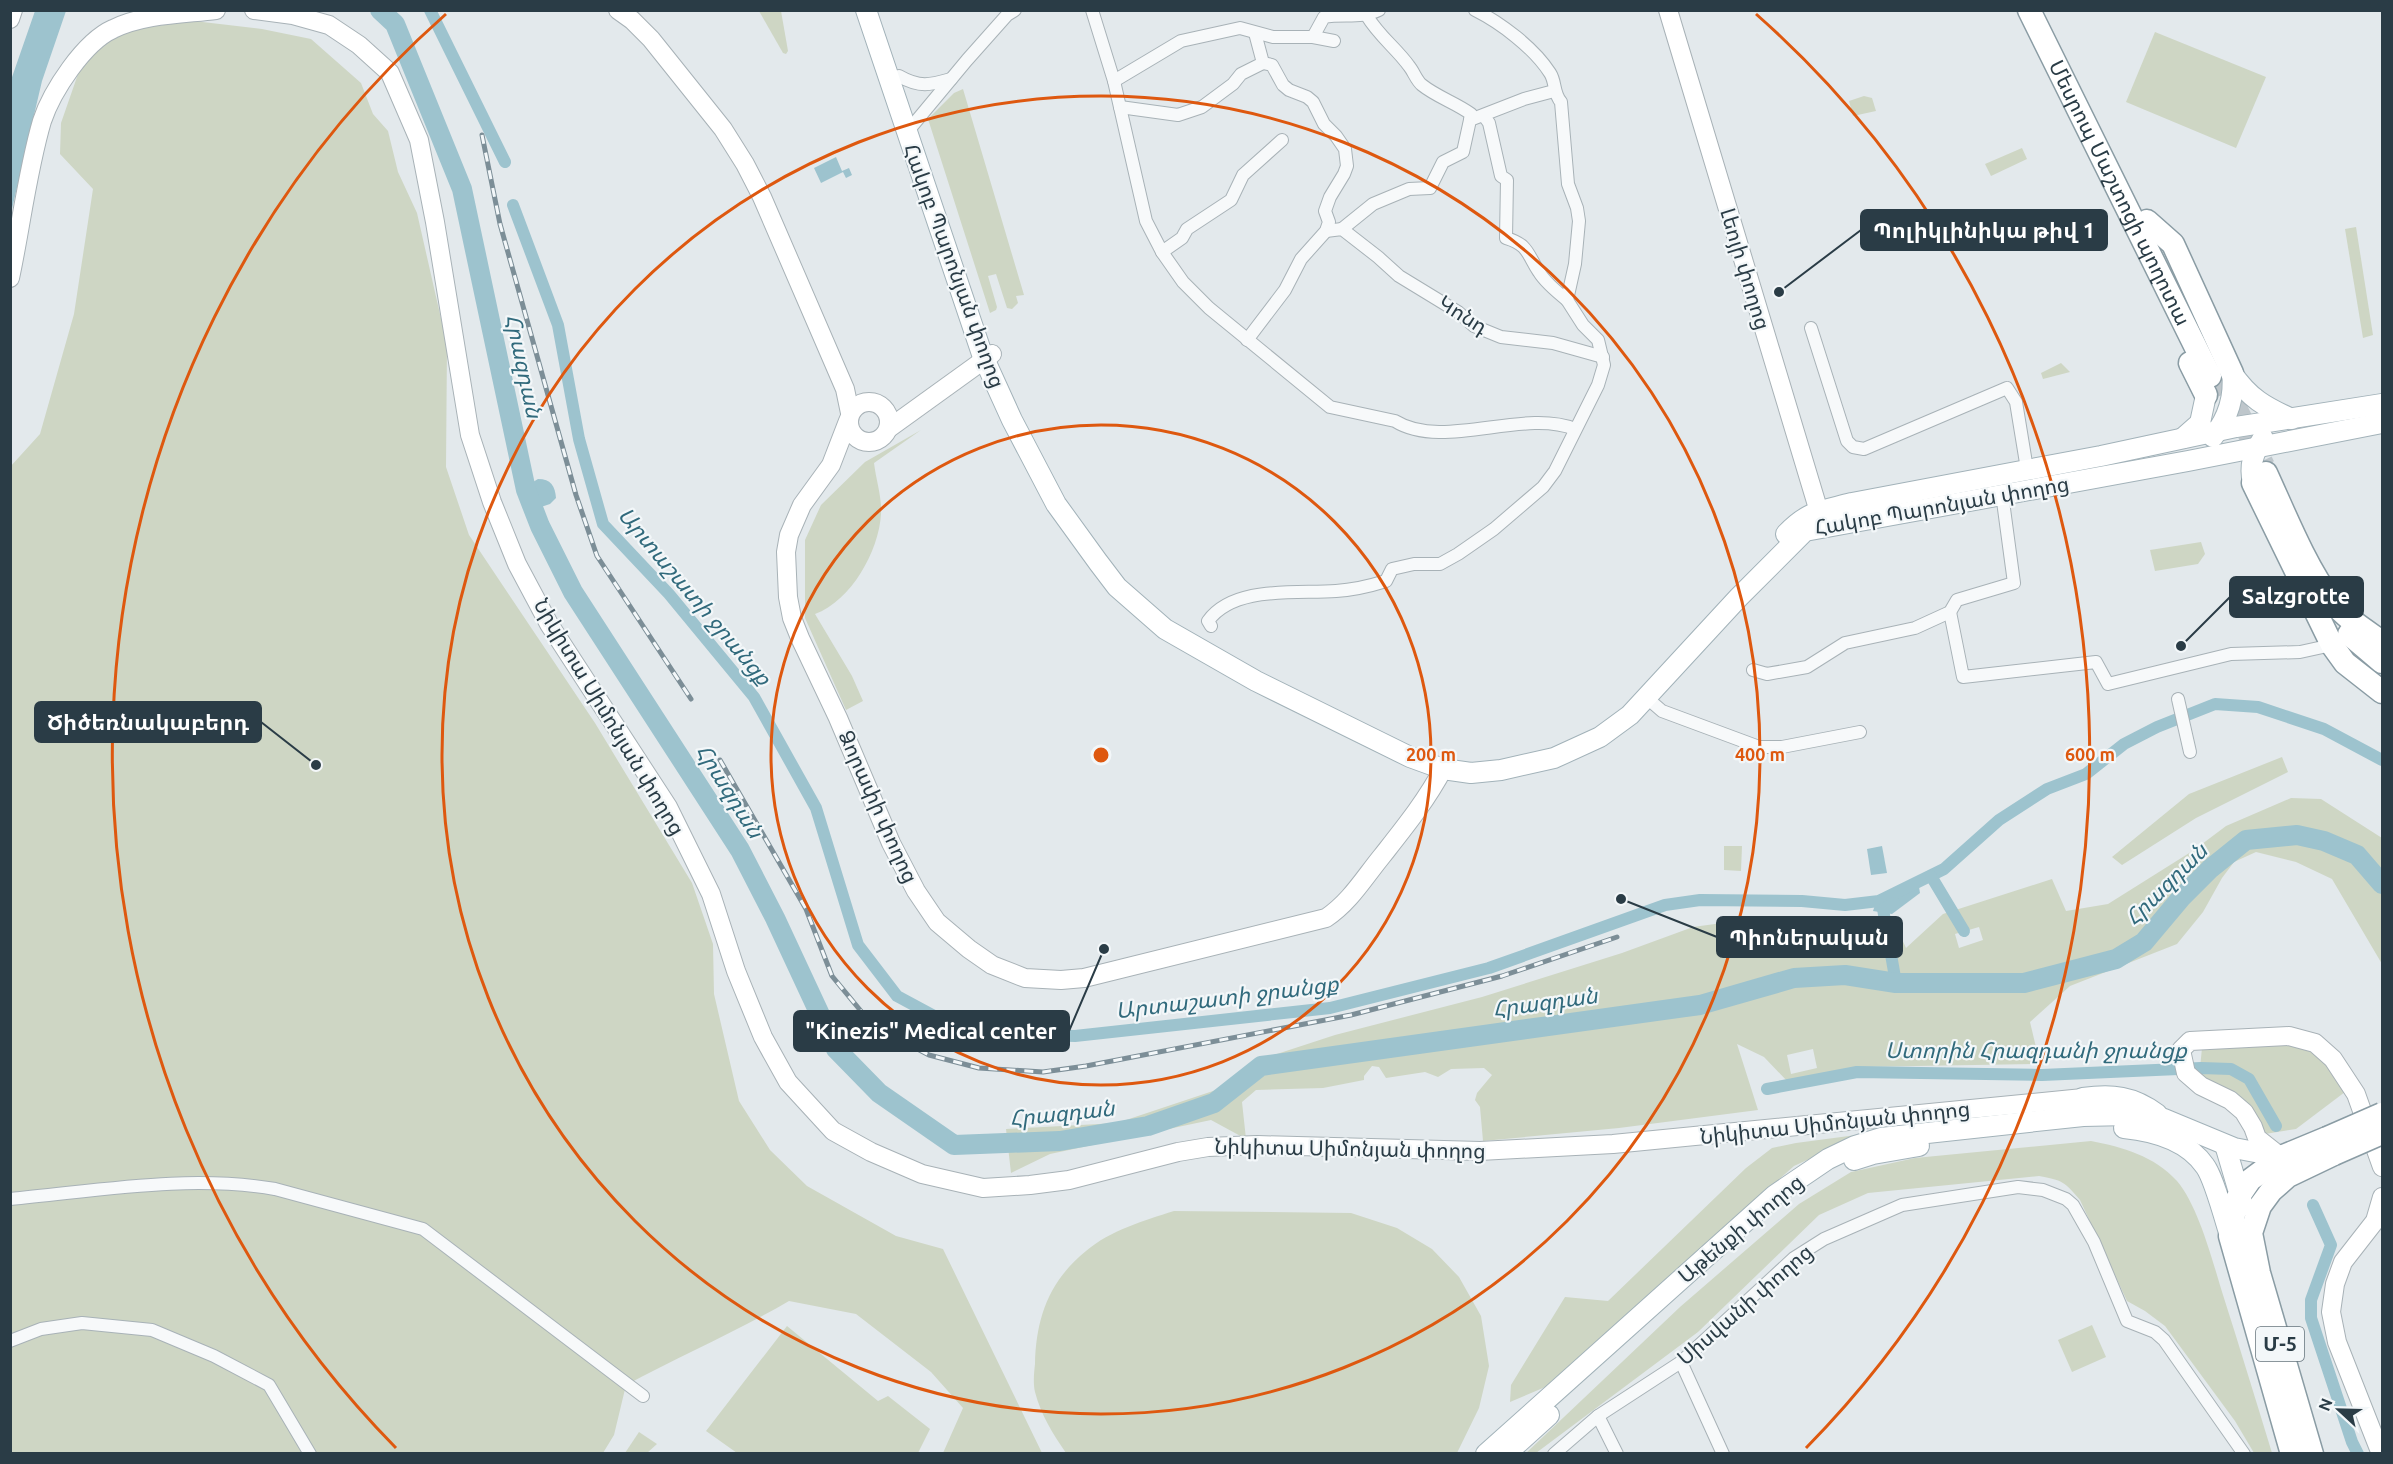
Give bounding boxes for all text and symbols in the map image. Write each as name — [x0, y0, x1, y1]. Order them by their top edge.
street label: Մեսրոպ Մաշտոցի պողոտա — [2045, 56, 2196, 329]
street label: Հակոբ Պարոնյան փողոց — [899, 140, 1010, 391]
street label: Լեոյի փողոց — [1715, 205, 1776, 333]
callout: Պոլիկլինիկա թիվ 1 — [1861, 210, 2107, 250]
text: Պոլիկլինիկա թիվ 1 — [1873, 217, 2095, 243]
street label: Կոնդ — [1434, 290, 1493, 340]
water label: Հրազդան — [499, 312, 548, 421]
street label: Հակոբ Պարոնյան փողոց — [1813, 471, 2071, 540]
water label: Արտաշատի ջրանցք — [612, 502, 778, 692]
callout: Salzgrotte — [2230, 577, 2363, 617]
text: Salzgrotte — [2242, 583, 2350, 608]
street label: Նիկիտա Սիմոնյան փողոց — [529, 594, 690, 840]
callout: Ծիծեռնակաբերդ — [35, 702, 261, 742]
text: Ծիծեռնակաբերդ — [47, 709, 249, 735]
street label: Ձորափի փողոց — [834, 727, 923, 887]
water label: Հրազդան — [690, 739, 769, 844]
text: 200 m — [1406, 744, 1456, 764]
text: 400 m — [1735, 744, 1785, 764]
text: 600 m — [2065, 744, 2115, 764]
centre of rings — [1091, 745, 1111, 765]
water label: Հրազդան — [2120, 837, 2214, 931]
callout: Պիոներական — [1717, 917, 1902, 957]
text: Պիոներական — [1729, 924, 1889, 950]
water label: Արտաշատի ջրանցք — [1114, 970, 1341, 1025]
water label: Հրազդան — [1491, 982, 1600, 1023]
callout: "Kinezis" Medical center — [794, 1011, 1069, 1051]
text: "Kinezis" Medical center — [805, 1018, 1057, 1043]
water label: Ստորին Հրազդանի ջրանցք — [1885, 1037, 2188, 1064]
water label: Հրազդան — [1008, 1094, 1117, 1132]
street label: Նիկիտա Սիմոնյան փողոց — [1699, 1096, 1971, 1149]
street label: Նիկիտա Սիմոնյան փողոց — [1214, 1134, 1486, 1163]
street label: Աթենքի փողոց — [1673, 1169, 1808, 1288]
street label: Սիսվանի փողոց — [1672, 1239, 1818, 1370]
road number: Մ-5 — [2256, 1327, 2304, 1361]
north arrow — [2309, 1380, 2369, 1440]
text: N — [2315, 1395, 2336, 1413]

